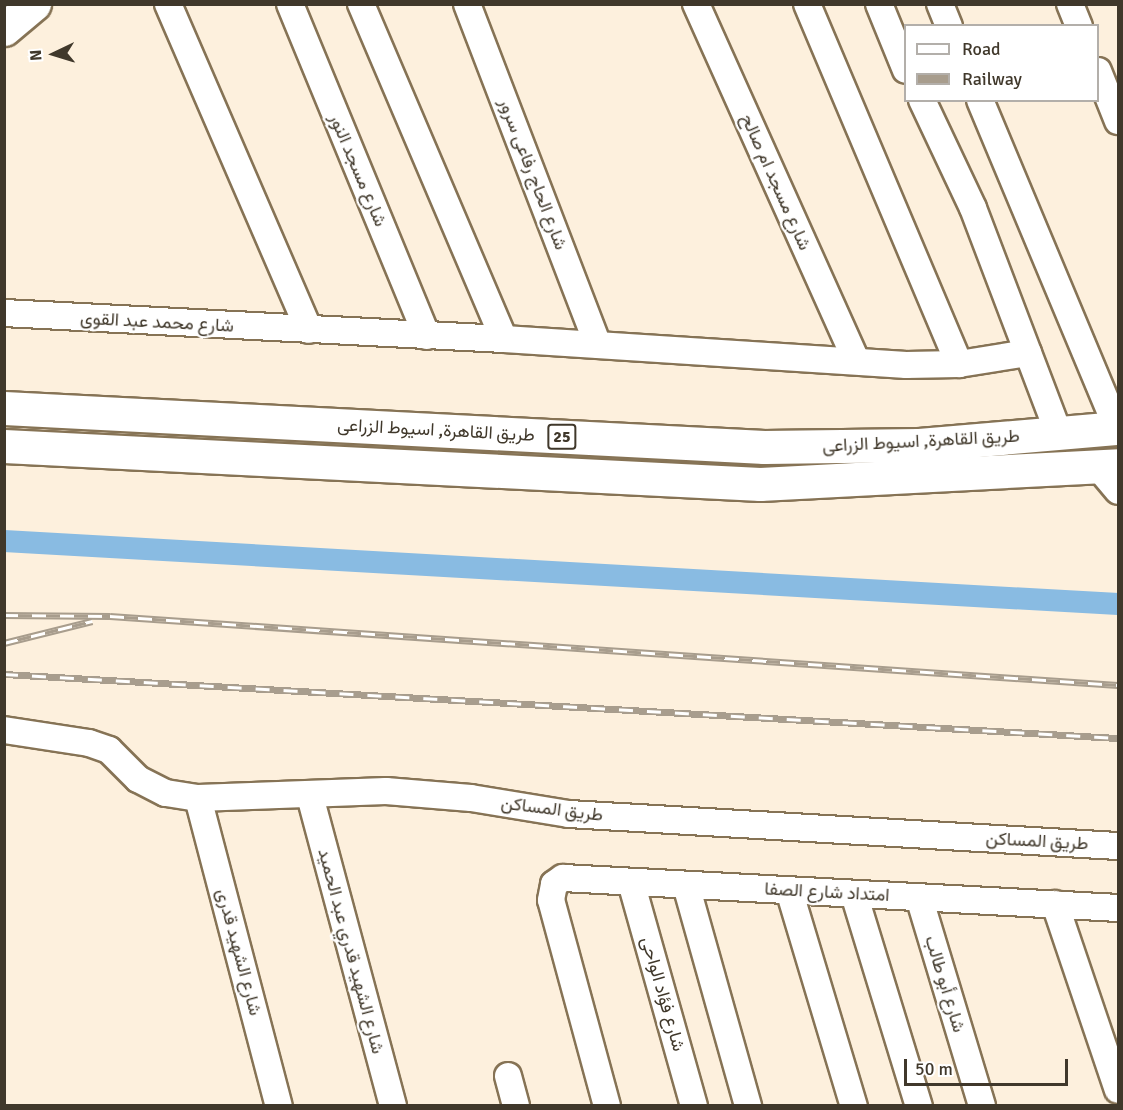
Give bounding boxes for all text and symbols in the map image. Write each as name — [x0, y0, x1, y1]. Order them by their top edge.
north arrow — [24, 24, 84, 84]
legend — [904, 24, 1099, 102]
text: Road — [962, 38, 1001, 60]
text: N — [26, 49, 46, 62]
text: Railway — [962, 68, 1022, 90]
street label: شارع الحاج رفاعى سرور — [494, 95, 572, 253]
street label: شارع مسجد النور — [325, 110, 391, 230]
street label: شارع مسجد ام صالح — [736, 110, 816, 254]
street label: شارع محمد عبد القوى — [80, 307, 234, 337]
street label: طريق القاهرة, اسيوط الزراعى — [337, 414, 535, 446]
road number: 25 — [547, 424, 577, 450]
street label: طريق القاهرة, اسيوط الزراعى — [822, 425, 1020, 457]
street label: طريق المساكن — [500, 792, 604, 826]
street label: طريق المساكن — [985, 828, 1089, 854]
street label: شارع الشهيد قدري عبد الحميد — [313, 846, 389, 1056]
street label: امتداد شارع الصفا — [764, 878, 890, 906]
street label: شارع الشهيد قدرى — [212, 886, 266, 1018]
street label: شارع أبو طالب — [920, 933, 970, 1035]
street label: شارع فؤاد الواحى — [636, 934, 690, 1054]
scale bar — [907, 1047, 1070, 1085]
text: 50 m — [915, 1058, 953, 1080]

